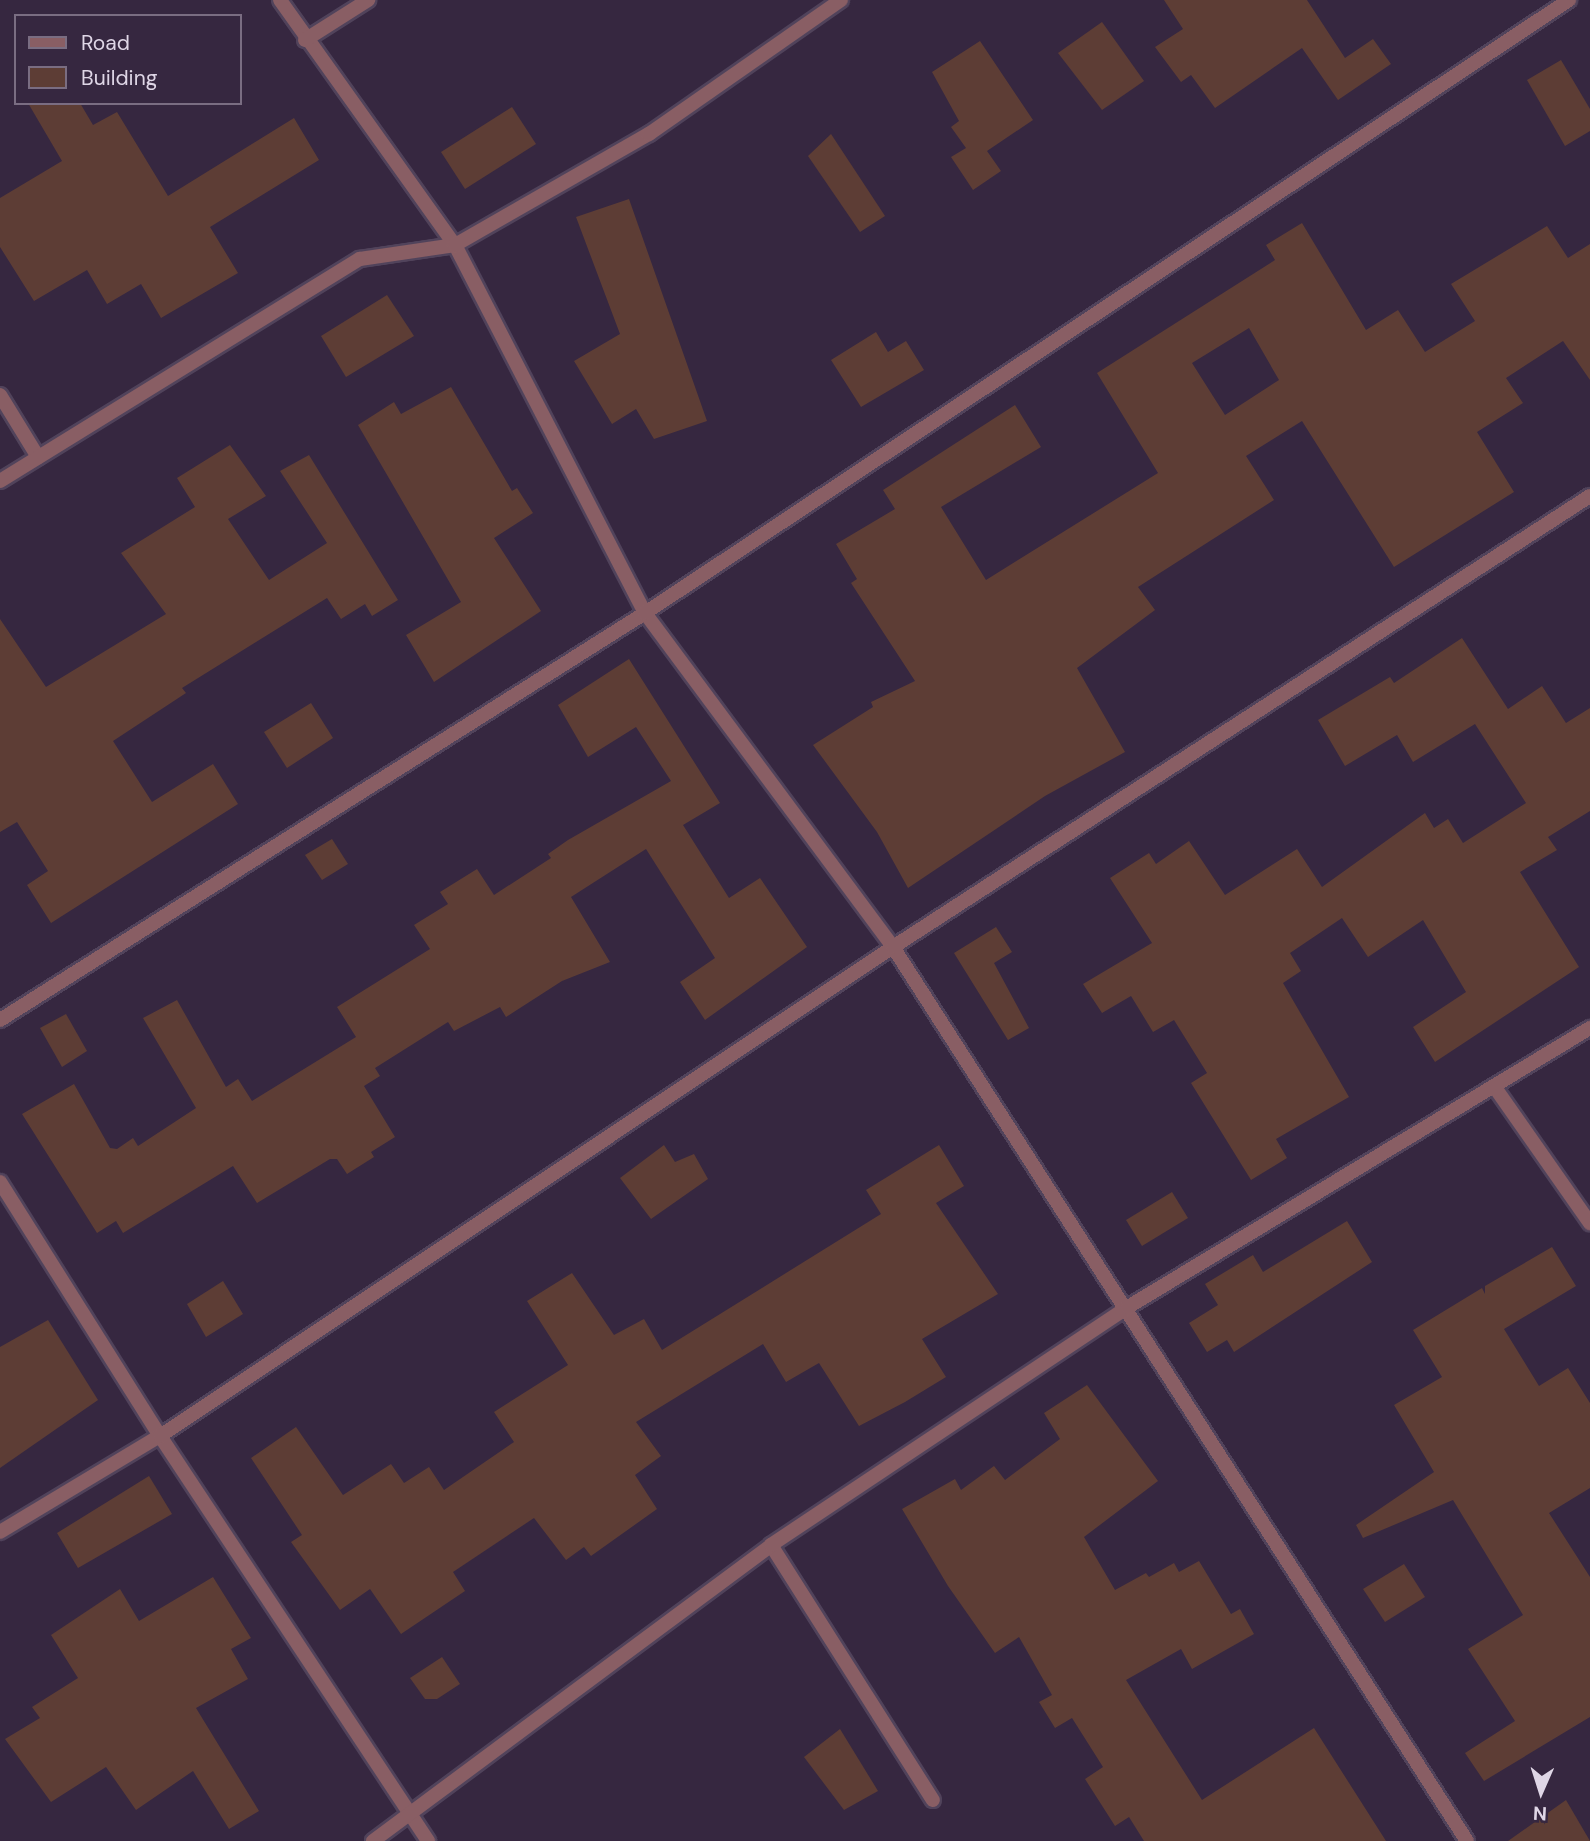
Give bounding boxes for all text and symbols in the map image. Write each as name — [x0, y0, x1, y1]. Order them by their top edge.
legend — [14, 14, 242, 105]
text: Road — [81, 29, 130, 57]
text: Building — [81, 64, 157, 92]
north arrow — [1506, 1757, 1576, 1827]
text: N — [1532, 1801, 1547, 1826]

